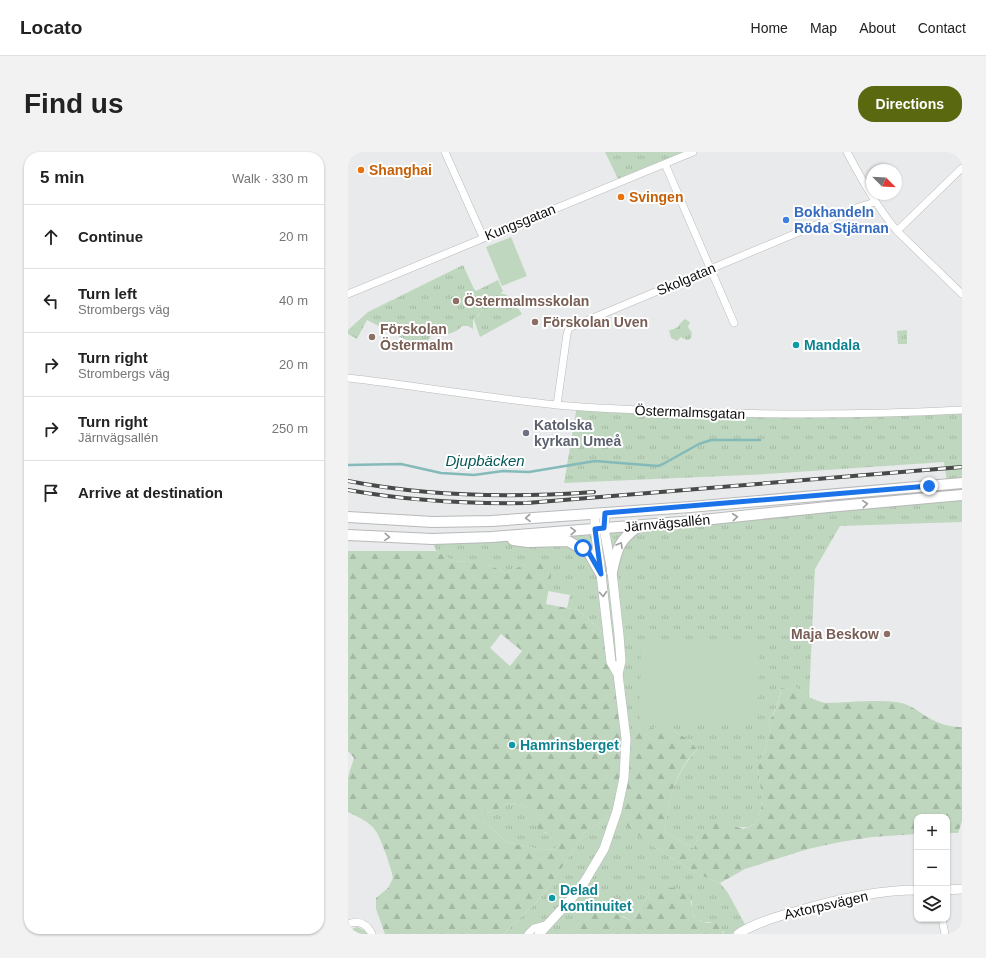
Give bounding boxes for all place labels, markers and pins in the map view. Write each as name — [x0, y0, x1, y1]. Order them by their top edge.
place label: Shanghai — [369, 162, 432, 178]
marker: Shanghai — [356, 165, 366, 175]
place label: Svingen — [629, 189, 683, 205]
marker: Svingen — [616, 192, 626, 202]
place label: Bokhandeln Röda Stjärnan — [794, 204, 889, 236]
marker: Bokhandeln Röda Stjärnan — [781, 215, 791, 225]
place label: Östermalmsskolan — [464, 293, 589, 309]
marker: Östermalmsskolan — [451, 296, 461, 306]
place label: Förskolan Uven — [543, 314, 648, 330]
marker: Förskolan Uven — [530, 317, 540, 327]
place label: Förskolan Östermalm — [380, 321, 453, 353]
marker: Förskolan Östermalm — [367, 332, 377, 342]
place label: Mandala — [804, 337, 860, 353]
marker: Mandala — [791, 340, 801, 350]
place label: Katolska kyrkan Umeå — [534, 417, 621, 449]
marker: Katolska kyrkan Umeå — [521, 428, 531, 438]
place label: Maja Beskow — [791, 626, 879, 642]
marker: Maja Beskow — [882, 629, 892, 639]
place label: Hamrinsberget — [520, 737, 619, 753]
marker: Hamrinsberget — [507, 740, 517, 750]
place label: Delad kontinuitet — [560, 882, 632, 914]
marker: Delad kontinuitet — [547, 893, 557, 903]

